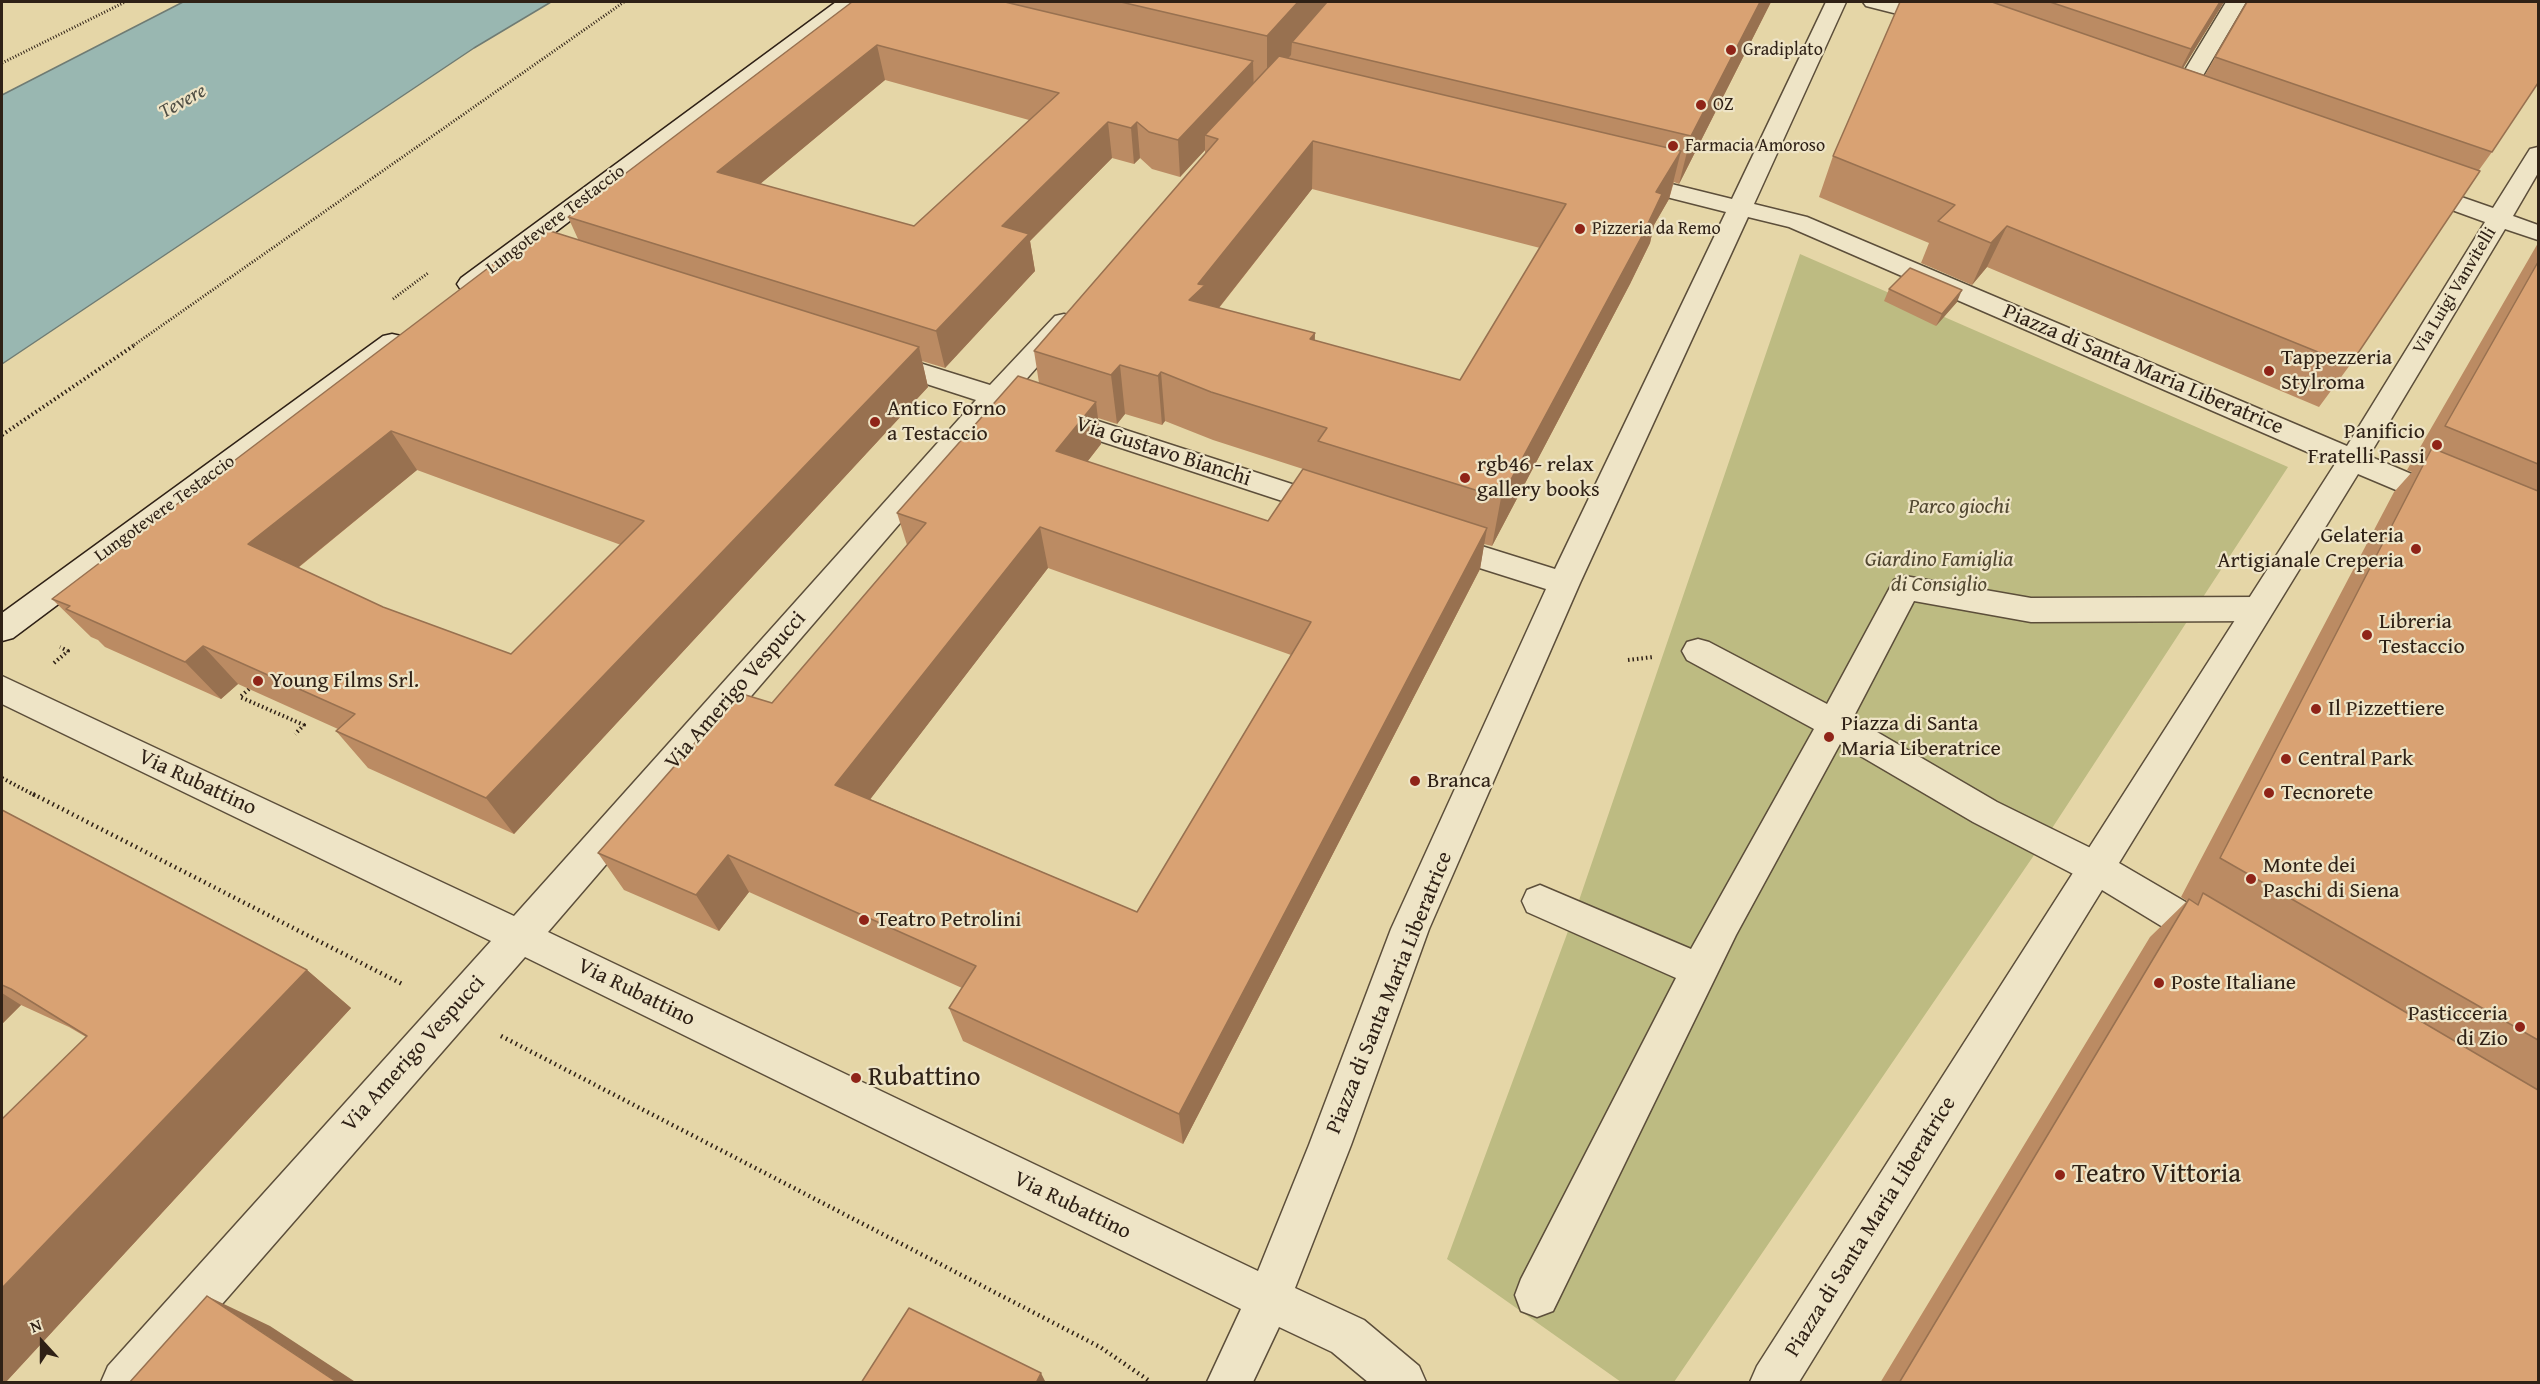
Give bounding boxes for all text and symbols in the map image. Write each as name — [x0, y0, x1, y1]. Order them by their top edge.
place label: Gradiplato — [1743, 39, 1823, 61]
marker: Gradiplato — [1724, 43, 1738, 57]
water label: Tevere — [155, 79, 211, 125]
place label: OZ — [1713, 94, 1733, 116]
marker: OZ — [1694, 98, 1708, 112]
place label: Farmacia Amoroso — [1685, 135, 1825, 157]
marker: Farmacia Amoroso — [1666, 139, 1680, 153]
street label: Lungotevere Testaccio — [482, 161, 630, 279]
place label: Pizzeria da Remo — [1592, 218, 1721, 240]
marker: Pizzeria da Remo — [1573, 222, 1587, 236]
street label: Via Luigi Vanvitelli — [2409, 224, 2501, 358]
street label: Piazza di Santa Maria Liberatrice — [1999, 299, 2287, 441]
place label: Tappezzeria Stylroma — [2281, 345, 2392, 396]
marker: Tappezzeria Stylroma — [2262, 364, 2276, 378]
place label: Antico Forno a Testaccio — [887, 396, 1006, 448]
street label: Via Gustavo Bianchi — [1072, 411, 1254, 493]
marker: Antico Forno a Testaccio — [868, 415, 882, 429]
place label: Panificio Fratelli Passi — [2308, 419, 2425, 470]
marker: Panificio Fratelli Passi — [2430, 438, 2444, 452]
street label: Lungotevere Testaccio — [91, 451, 239, 567]
place label: rgb46 - relax gallery books — [1477, 452, 1600, 504]
marker: rgb46 - relax gallery books — [1458, 471, 1472, 485]
park label: Parco giochi — [1908, 494, 2010, 520]
place label: Gelateria Artigianale Creperia — [2217, 523, 2404, 574]
marker: Gelateria Artigianale Creperia — [2409, 542, 2423, 556]
park label: Giardino Famiglia di Consiglio — [1865, 547, 2013, 598]
street label: Via Amerigo Vespucci — [660, 606, 812, 776]
place label: Libreria Testaccio — [2379, 609, 2465, 660]
marker: Libreria Testaccio — [2360, 628, 2374, 642]
place label: Young Films Srl. — [270, 668, 419, 694]
marker: Young Films Srl. — [251, 674, 265, 688]
place label: Il Pizzettiere — [2328, 696, 2444, 722]
marker: Il Pizzettiere — [2309, 702, 2323, 716]
place label: Piazza di Santa Maria Liberatrice — [1841, 711, 2001, 762]
marker: Piazza di Santa Maria Liberatrice — [1822, 730, 1836, 744]
street label: Via Rubattino — [134, 744, 260, 822]
place label: Central Park — [2298, 746, 2413, 772]
marker: Central Park — [2279, 752, 2293, 766]
place label: Branca — [1427, 768, 1491, 794]
marker: Branca — [1408, 774, 1422, 788]
place label: Tecnorete — [2281, 780, 2373, 806]
marker: Tecnorete — [2262, 786, 2276, 800]
street label: Piazza di Santa Maria Liberatrice — [1321, 848, 1459, 1138]
place label: Monte dei Paschi di Siena — [2263, 853, 2400, 904]
marker: Monte dei Paschi di Siena — [2244, 872, 2258, 886]
place label: Teatro Petrolini — [876, 907, 1022, 933]
marker: Teatro Petrolini — [857, 913, 871, 927]
street label: Via Rubattino — [573, 953, 699, 1033]
street label: Via Amerigo Vespucci — [337, 970, 491, 1138]
place label: Poste Italiane — [2171, 970, 2296, 996]
marker: Poste Italiane — [2152, 976, 2166, 990]
place label: Pasticceria di Zio — [2408, 1001, 2508, 1052]
marker: Pasticceria di Zio — [2513, 1020, 2527, 1034]
place label: Rubattino — [868, 1062, 980, 1094]
marker: Rubattino — [849, 1071, 863, 1085]
street label: Piazza di Santa Maria Liberatrice — [1780, 1092, 1962, 1362]
place label: Teatro Vittoria — [2072, 1159, 2241, 1191]
street label: Via Rubattino — [1009, 1166, 1135, 1246]
marker: Teatro Vittoria — [2053, 1168, 2067, 1182]
north arrow — [12, 1312, 72, 1372]
text: N — [26, 1312, 45, 1338]

